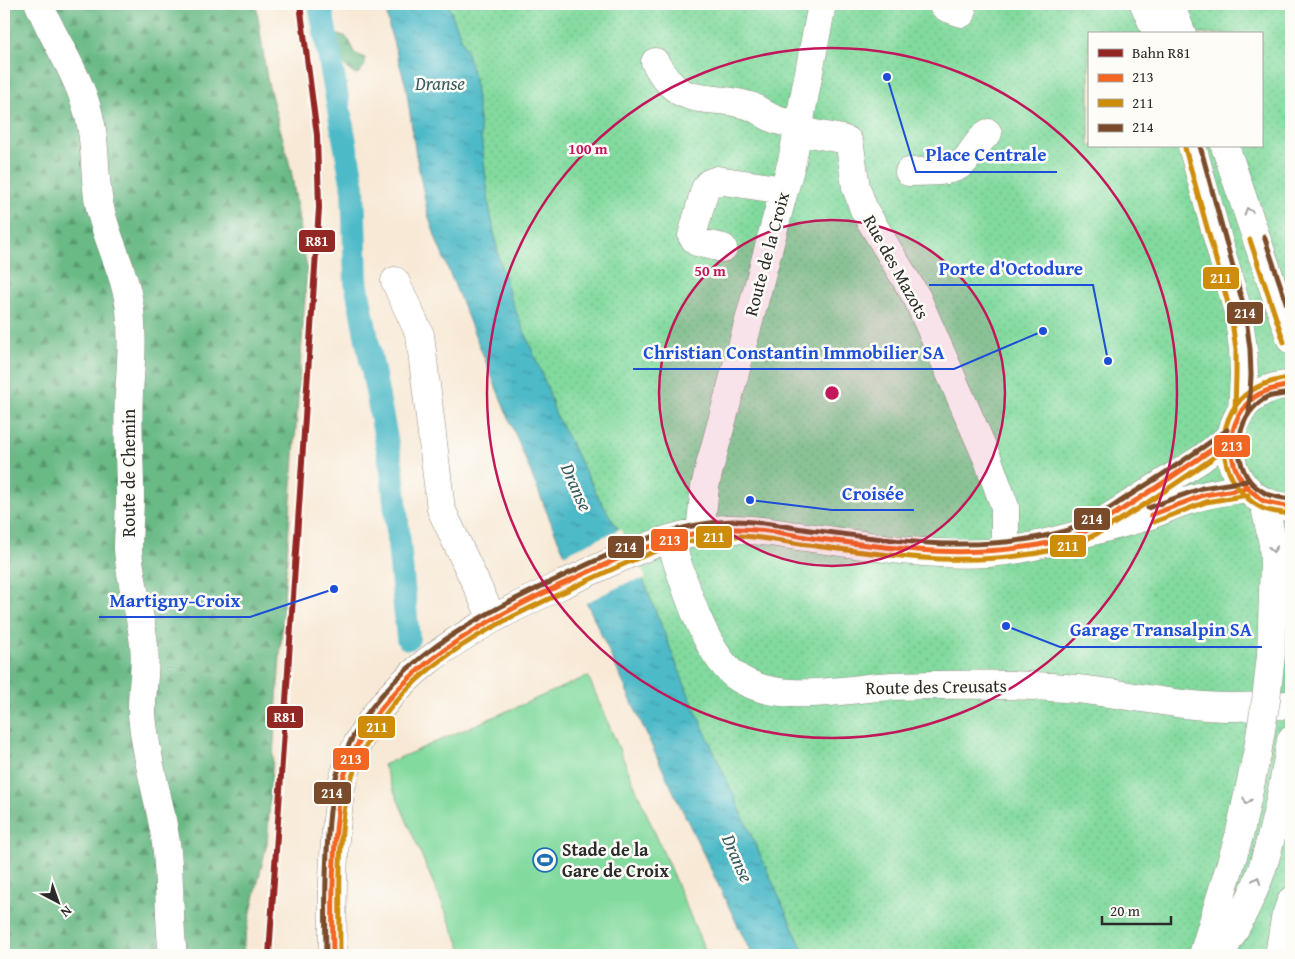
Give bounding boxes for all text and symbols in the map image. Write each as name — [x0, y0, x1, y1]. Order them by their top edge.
legend — [1088, 32, 1262, 148]
text: Bahn R81 — [1132, 42, 1191, 63]
text: 213 — [1132, 66, 1154, 87]
water label: Dranse — [414, 69, 465, 97]
text: 211 — [1132, 92, 1154, 113]
text: 214 — [1132, 116, 1154, 137]
text: 100 m — [568, 138, 608, 159]
callout: Place Centrale — [916, 138, 1057, 172]
text: Place Centrale — [926, 140, 1046, 168]
street label: Route de la Croix — [737, 188, 796, 319]
one-way arrow — [1243, 207, 1253, 216]
street label: Rue des Mazots — [857, 210, 936, 324]
line badge: R81 — [298, 229, 336, 253]
text: R81 — [305, 231, 329, 251]
callout: Porte d'Octodure — [929, 251, 1093, 285]
text: Porte d'Octodure — [939, 254, 1083, 282]
text: 50 m — [694, 260, 726, 281]
line badge: 211 — [1202, 266, 1240, 290]
text: 211 — [1210, 268, 1232, 288]
line badge: 214 — [1226, 301, 1264, 325]
text: 214 — [1234, 303, 1256, 323]
callout: Christian Constantin Immobilier SA — [633, 335, 954, 369]
text: Christian Constantin Immobilier SA — [643, 338, 945, 366]
centre of rings — [823, 384, 841, 402]
street label: Route de Chemin — [115, 409, 142, 537]
line badge: 213 — [1213, 434, 1251, 458]
text: 213 — [1221, 436, 1243, 456]
water label: Dranse — [554, 458, 600, 516]
callout: Croisée — [832, 476, 914, 510]
text: Croisée — [842, 479, 904, 507]
line badge: 214 — [1073, 507, 1111, 531]
text: 214 — [1081, 509, 1103, 529]
line badge: 211 — [695, 525, 733, 549]
text: 211 — [703, 527, 725, 547]
line badge: 213 — [650, 528, 689, 552]
text: 213 — [659, 530, 681, 550]
line badge: 211 — [1049, 534, 1087, 558]
line badge: 214 — [607, 535, 645, 559]
text: 211 — [1057, 536, 1079, 556]
text: 214 — [615, 537, 637, 557]
one-way arrow — [1267, 546, 1278, 554]
callout: Martigny-Croix — [99, 583, 250, 617]
text: Martigny-Croix — [110, 586, 240, 614]
callout: Garage Transalpin SA — [1060, 613, 1262, 647]
text: Garage Transalpin SA — [1070, 615, 1252, 643]
street label: Route des Creusats — [865, 672, 1007, 701]
line badge: R81 — [266, 705, 304, 729]
text: R81 — [273, 707, 297, 727]
line badge: 211 — [357, 715, 396, 739]
text: 211 — [366, 717, 388, 737]
line badge: 213 — [332, 747, 370, 771]
text: 213 — [340, 749, 362, 769]
line badge: 214 — [313, 781, 352, 805]
text: 214 — [321, 783, 343, 803]
one-way arrow — [1242, 797, 1253, 806]
water label: Dranse — [715, 829, 761, 887]
place label: Stade de la Gare de Croix — [562, 836, 669, 884]
sports icon: Stade de la Gare de Croix — [532, 847, 558, 873]
north arrow — [32, 876, 82, 926]
one-way arrow — [1251, 876, 1262, 885]
scale bar — [1102, 894, 1171, 926]
text: 20 m — [1110, 900, 1141, 921]
text: N — [56, 901, 77, 923]

